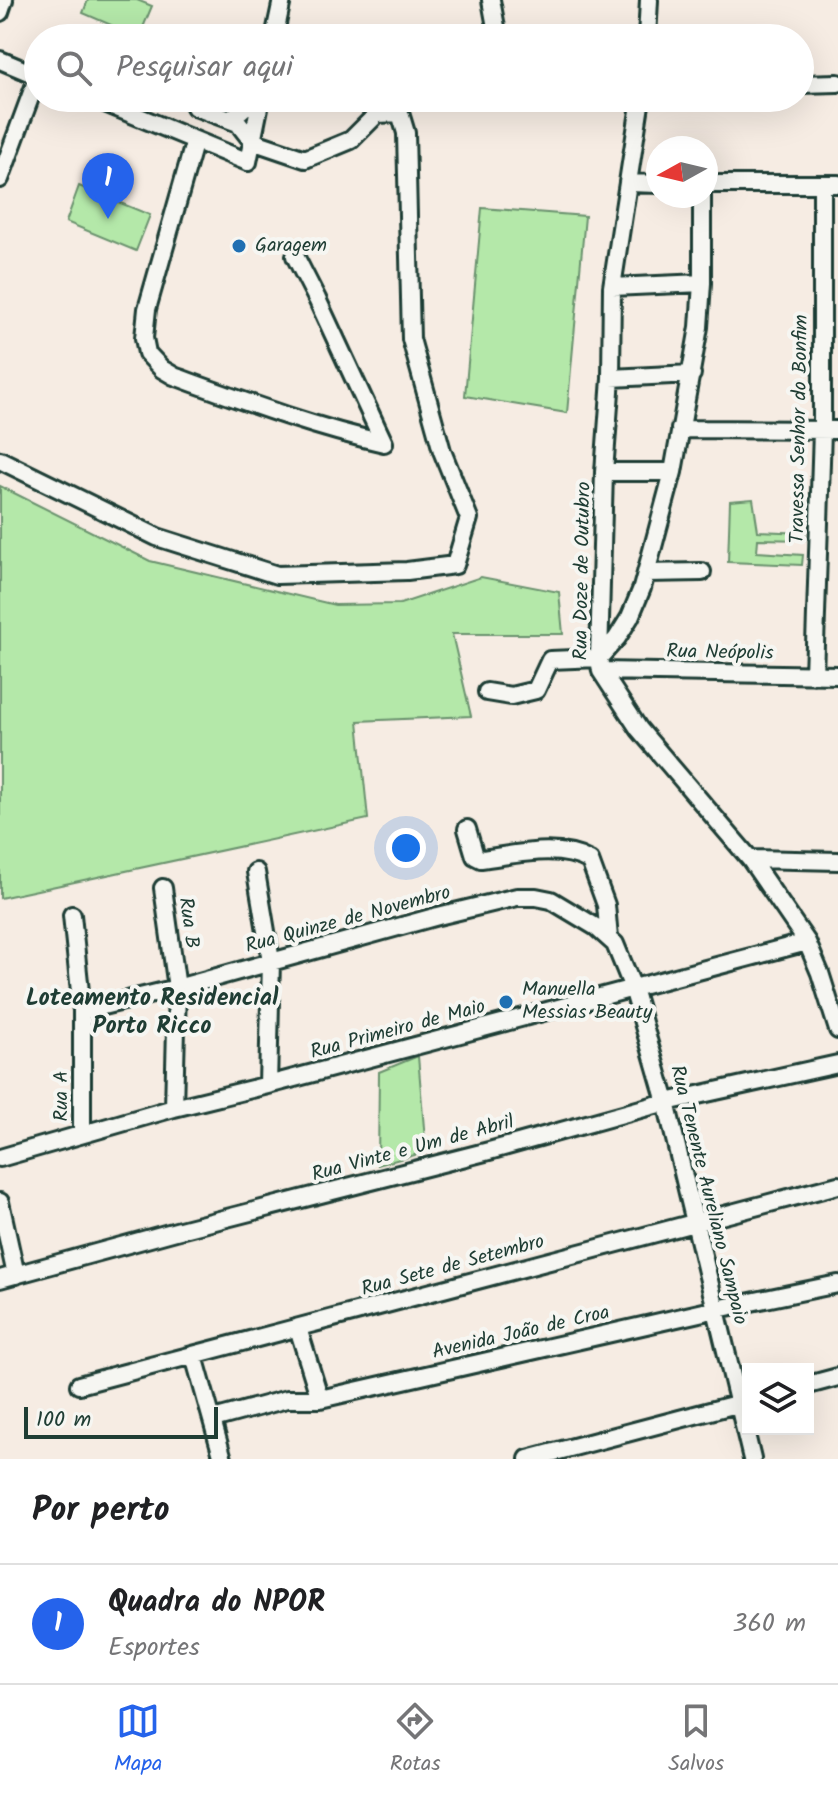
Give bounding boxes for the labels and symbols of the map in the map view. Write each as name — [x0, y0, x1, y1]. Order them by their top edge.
north arrow — [646, 136, 718, 208]
pin: 1 — [82, 153, 134, 219]
place label: Garagem — [255, 230, 327, 262]
marker: Garagem — [230, 237, 248, 255]
street label: Travessa Senhor do Bonfim — [782, 314, 818, 544]
street label: Rua Doze de Outubro — [565, 481, 601, 661]
street label: Rua Neópolis — [666, 636, 774, 670]
your location — [386, 828, 426, 868]
street label: Rua Quinze de Novembro — [242, 877, 454, 963]
street label: Rua B — [169, 895, 207, 951]
place label: Manuella Messias Beauty — [522, 974, 653, 1029]
district label: Loteamento Residencial Porto Ricco — [26, 979, 279, 1046]
street label: Rua Primeiro de Maio — [307, 991, 489, 1069]
marker: Manuella Messias Beauty — [497, 993, 515, 1011]
street label: Rua Tenente Aureliano Sampaio — [660, 1062, 756, 1328]
street label: Rua A — [46, 1071, 78, 1121]
street label: Rua Vinte e Um de Abril — [308, 1107, 518, 1191]
street label: Rua Sete de Setembro — [358, 1226, 548, 1306]
street label: Avenida João de Croa — [429, 1297, 613, 1369]
scale bar — [24, 1403, 218, 1439]

